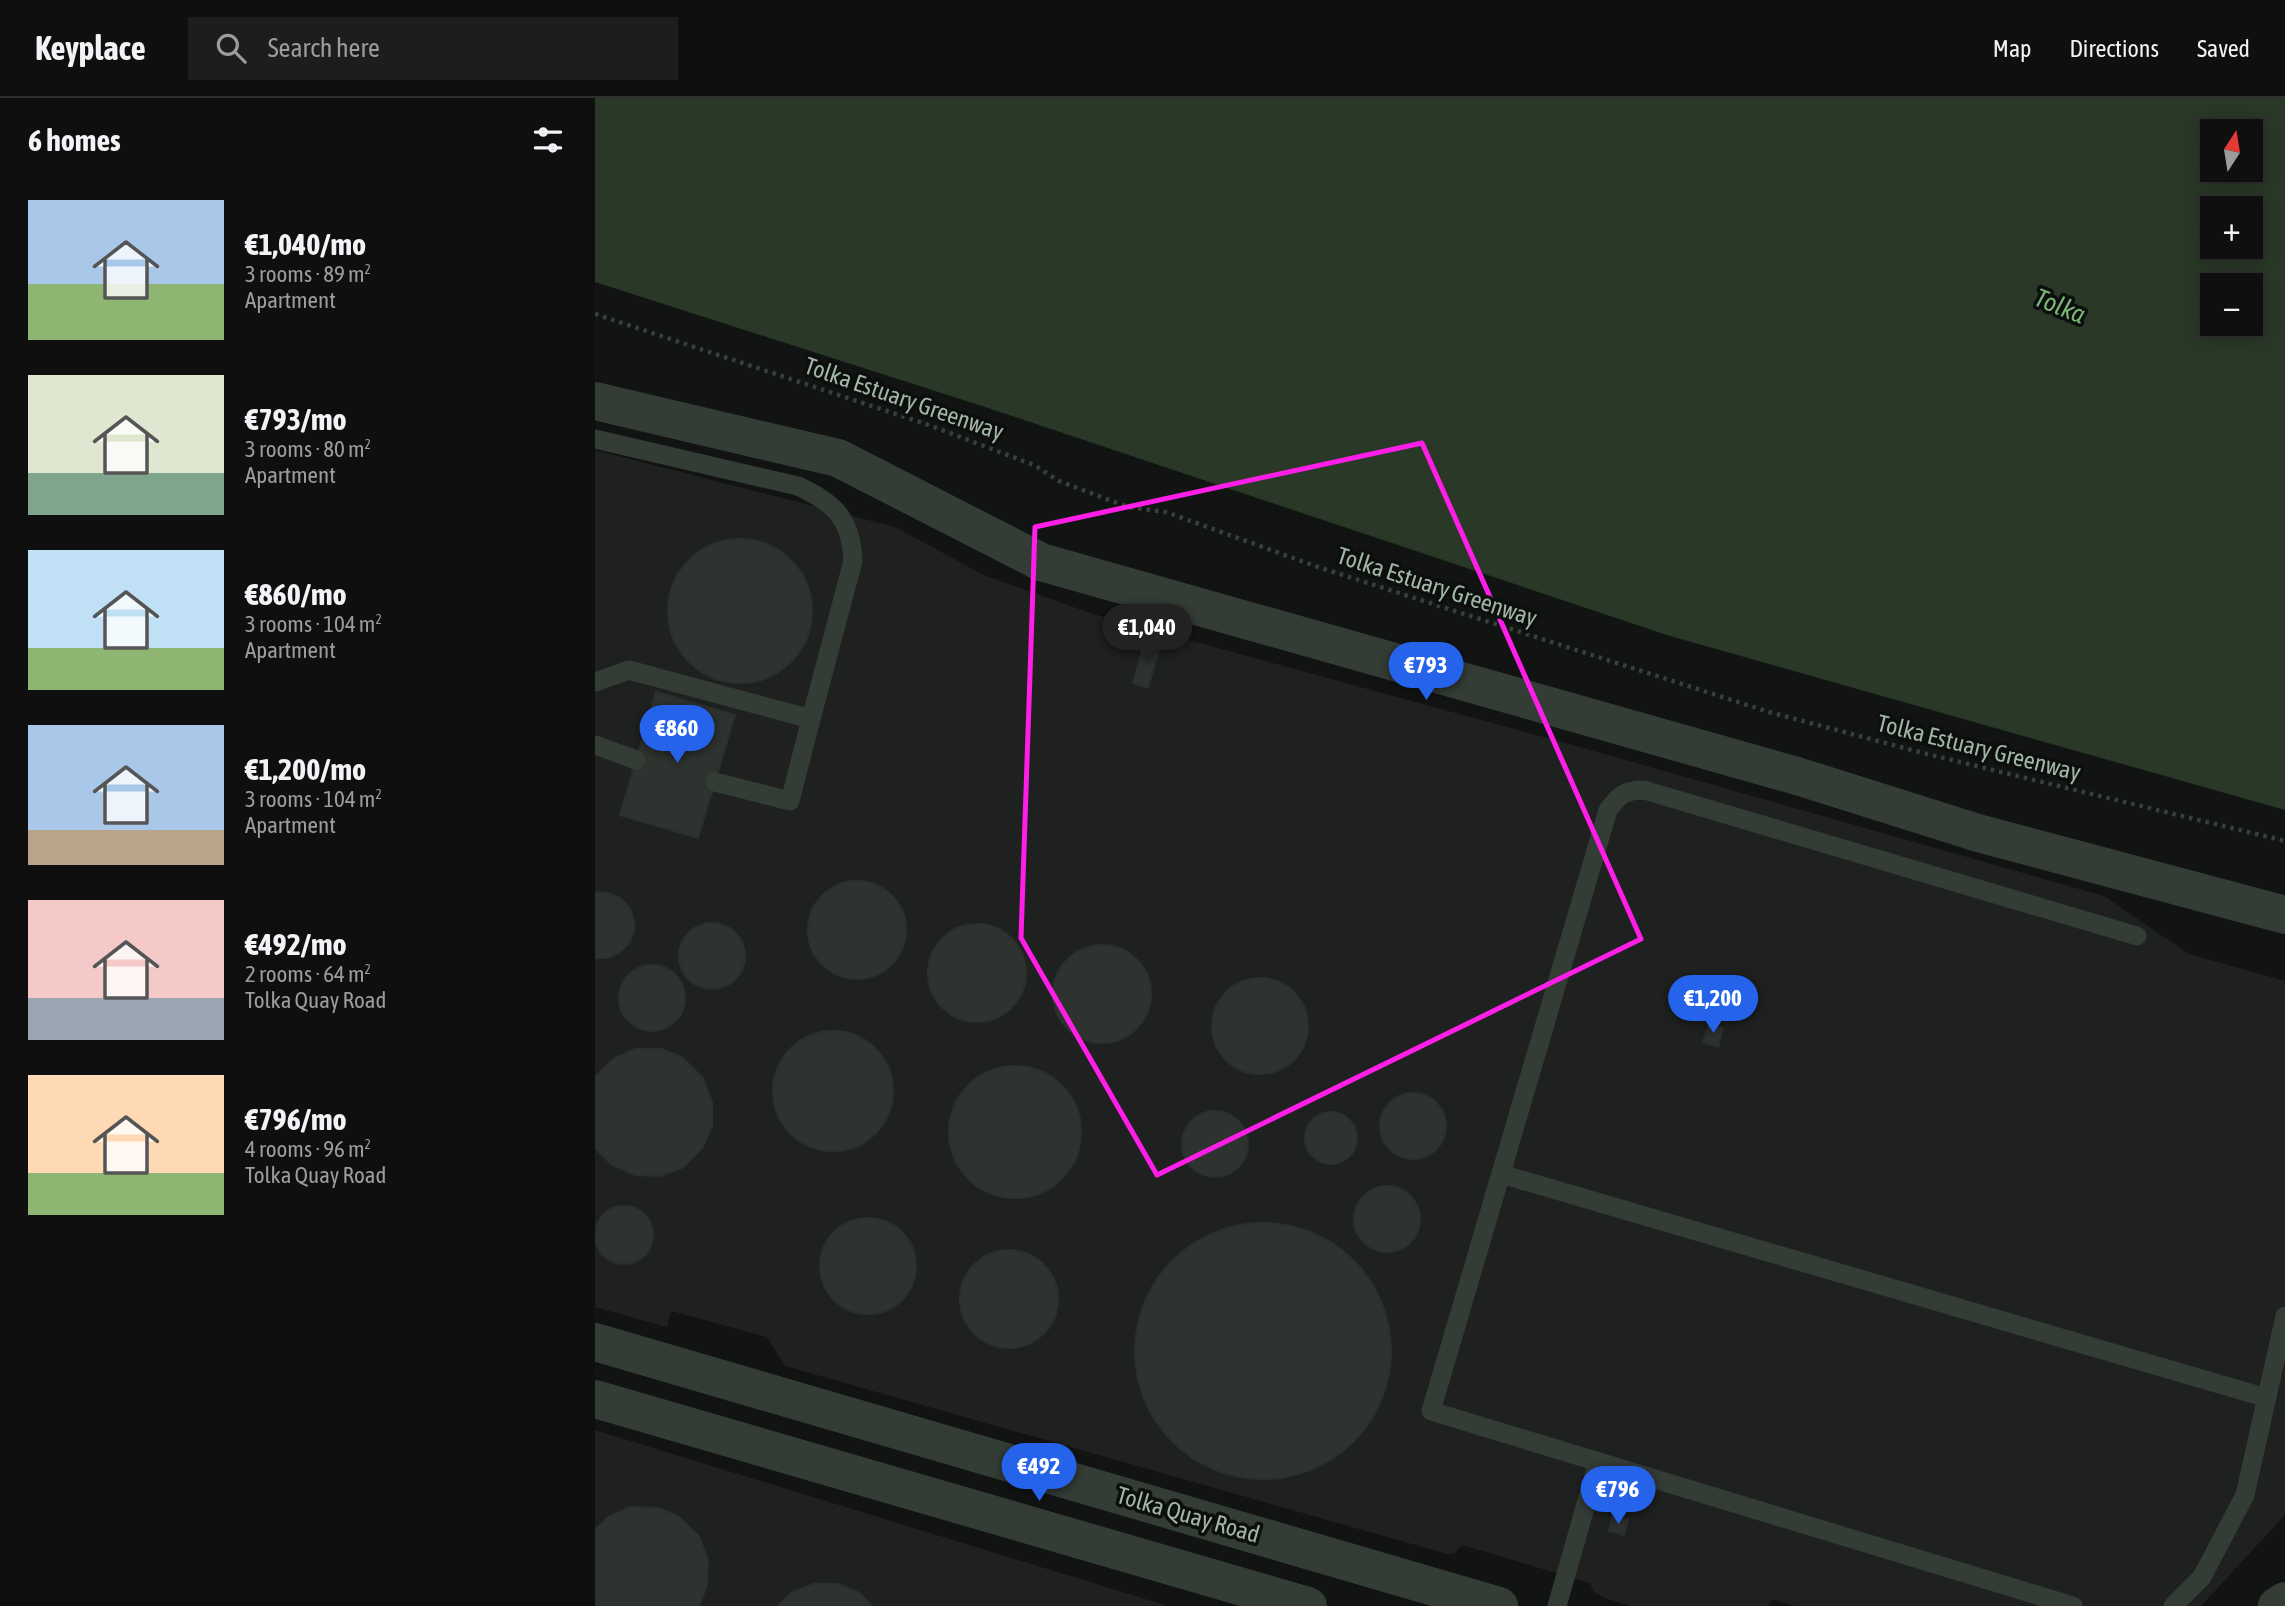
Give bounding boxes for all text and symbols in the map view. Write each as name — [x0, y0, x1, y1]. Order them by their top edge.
search box — [188, 17, 678, 80]
text: Keyplace — [35, 29, 146, 67]
icon: search — [212, 29, 250, 67]
text: Search here — [268, 33, 380, 63]
text: Map — [1993, 35, 2031, 62]
text: Directions — [2069, 35, 2159, 62]
text: Saved — [2197, 35, 2250, 62]
north arrow — [2200, 119, 2263, 182]
map controls — [2200, 119, 2263, 336]
icon: filters — [529, 121, 567, 159]
text: 6 homes — [28, 123, 121, 157]
button: + — [2200, 196, 2263, 259]
text: €1,040/mo — [245, 227, 366, 261]
icon: home — [84, 228, 168, 312]
text: 3 rooms · 89 m² — [245, 261, 371, 287]
button: − — [2200, 273, 2263, 336]
water label: Tolka — [2030, 282, 2090, 330]
text: Apartment — [245, 287, 336, 313]
street label: Tolka Estuary Greenway — [801, 352, 1007, 445]
text: €793/mo — [245, 402, 347, 436]
icon: home — [84, 403, 168, 487]
text: 3 rooms · 80 m² — [245, 436, 371, 462]
text: Apartment — [245, 462, 336, 488]
street label: Tolka Estuary Greenway — [1334, 541, 1541, 632]
text: €860/mo — [245, 577, 347, 611]
icon: home — [84, 578, 168, 662]
pin: €1,040 — [1090, 604, 1204, 664]
text: 3 rooms · 104 m² — [245, 611, 382, 637]
text: €1,040 — [1118, 614, 1176, 640]
text: Apartment — [245, 637, 336, 663]
pin: €793 — [1385, 642, 1467, 702]
text: €793 — [1405, 652, 1447, 678]
pin: €860 — [636, 706, 718, 765]
street label: Tolka Estuary Greenway — [1875, 709, 2084, 786]
text: €860 — [656, 715, 698, 741]
text: €1,200/mo — [245, 752, 366, 786]
icon: home — [84, 753, 168, 837]
text: 3 rooms · 104 m² — [245, 786, 382, 812]
text: Apartment — [245, 812, 336, 838]
text: €492/mo — [245, 927, 347, 961]
icon: home — [84, 928, 168, 1012]
text: 2 rooms · 64 m² — [245, 961, 371, 987]
pin: €1,200 — [1656, 976, 1770, 1035]
text: €1,200 — [1684, 985, 1742, 1011]
text: Tolka Quay Road — [245, 987, 386, 1013]
text: €796/mo — [245, 1102, 347, 1136]
icon: home — [84, 1103, 168, 1187]
text: 4 rooms · 96 m² — [245, 1136, 371, 1162]
text: Tolka Quay Road — [245, 1162, 386, 1188]
pin: €492 — [998, 1444, 1080, 1503]
text: €492 — [1018, 1453, 1060, 1479]
pin: €796 — [1577, 1466, 1659, 1526]
text: €796 — [1597, 1476, 1639, 1502]
street label: Tolka Quay Road — [1114, 1481, 1263, 1548]

